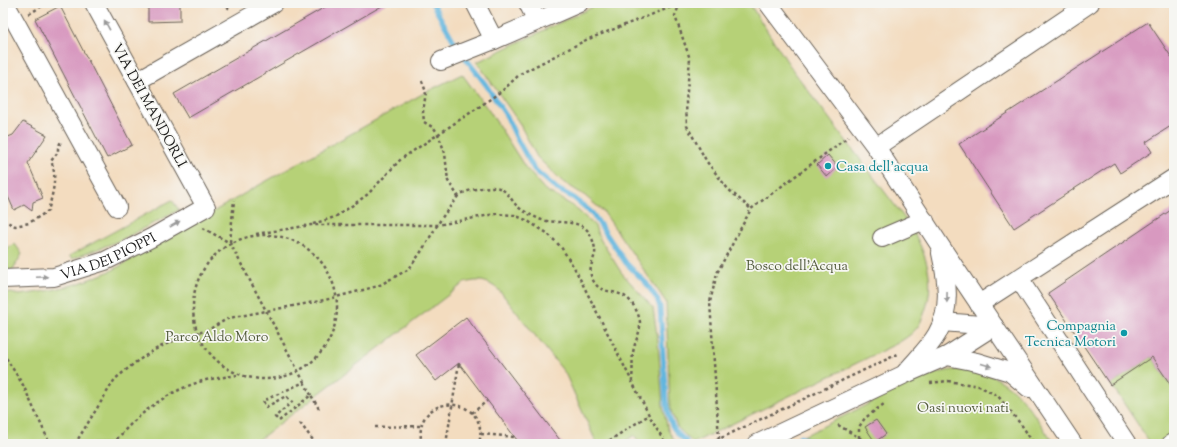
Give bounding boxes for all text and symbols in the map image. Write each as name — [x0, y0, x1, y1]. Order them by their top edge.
one-way arrow — [103, 19, 110, 31]
street label: VIA DEI MANDORLI — [106, 40, 191, 172]
place label: Casa dell'acqua — [836, 158, 929, 178]
marker: Casa dell'acqua — [823, 161, 833, 171]
one-way arrow — [169, 221, 180, 228]
street label: VIA DEI PIOPPI — [58, 229, 161, 286]
park label: Bosco dell'Acqua — [746, 257, 849, 277]
one-way arrow — [36, 274, 48, 281]
one-way arrow — [944, 291, 950, 304]
place label: Compagnia Tecnica Motori — [1025, 317, 1117, 353]
park label: Parco Aldo Moro — [166, 328, 269, 348]
marker: Compagnia Tecnica Motori — [1119, 328, 1129, 338]
one-way arrow — [980, 362, 992, 368]
park label: Oasi nuovi nati — [917, 399, 1009, 419]

